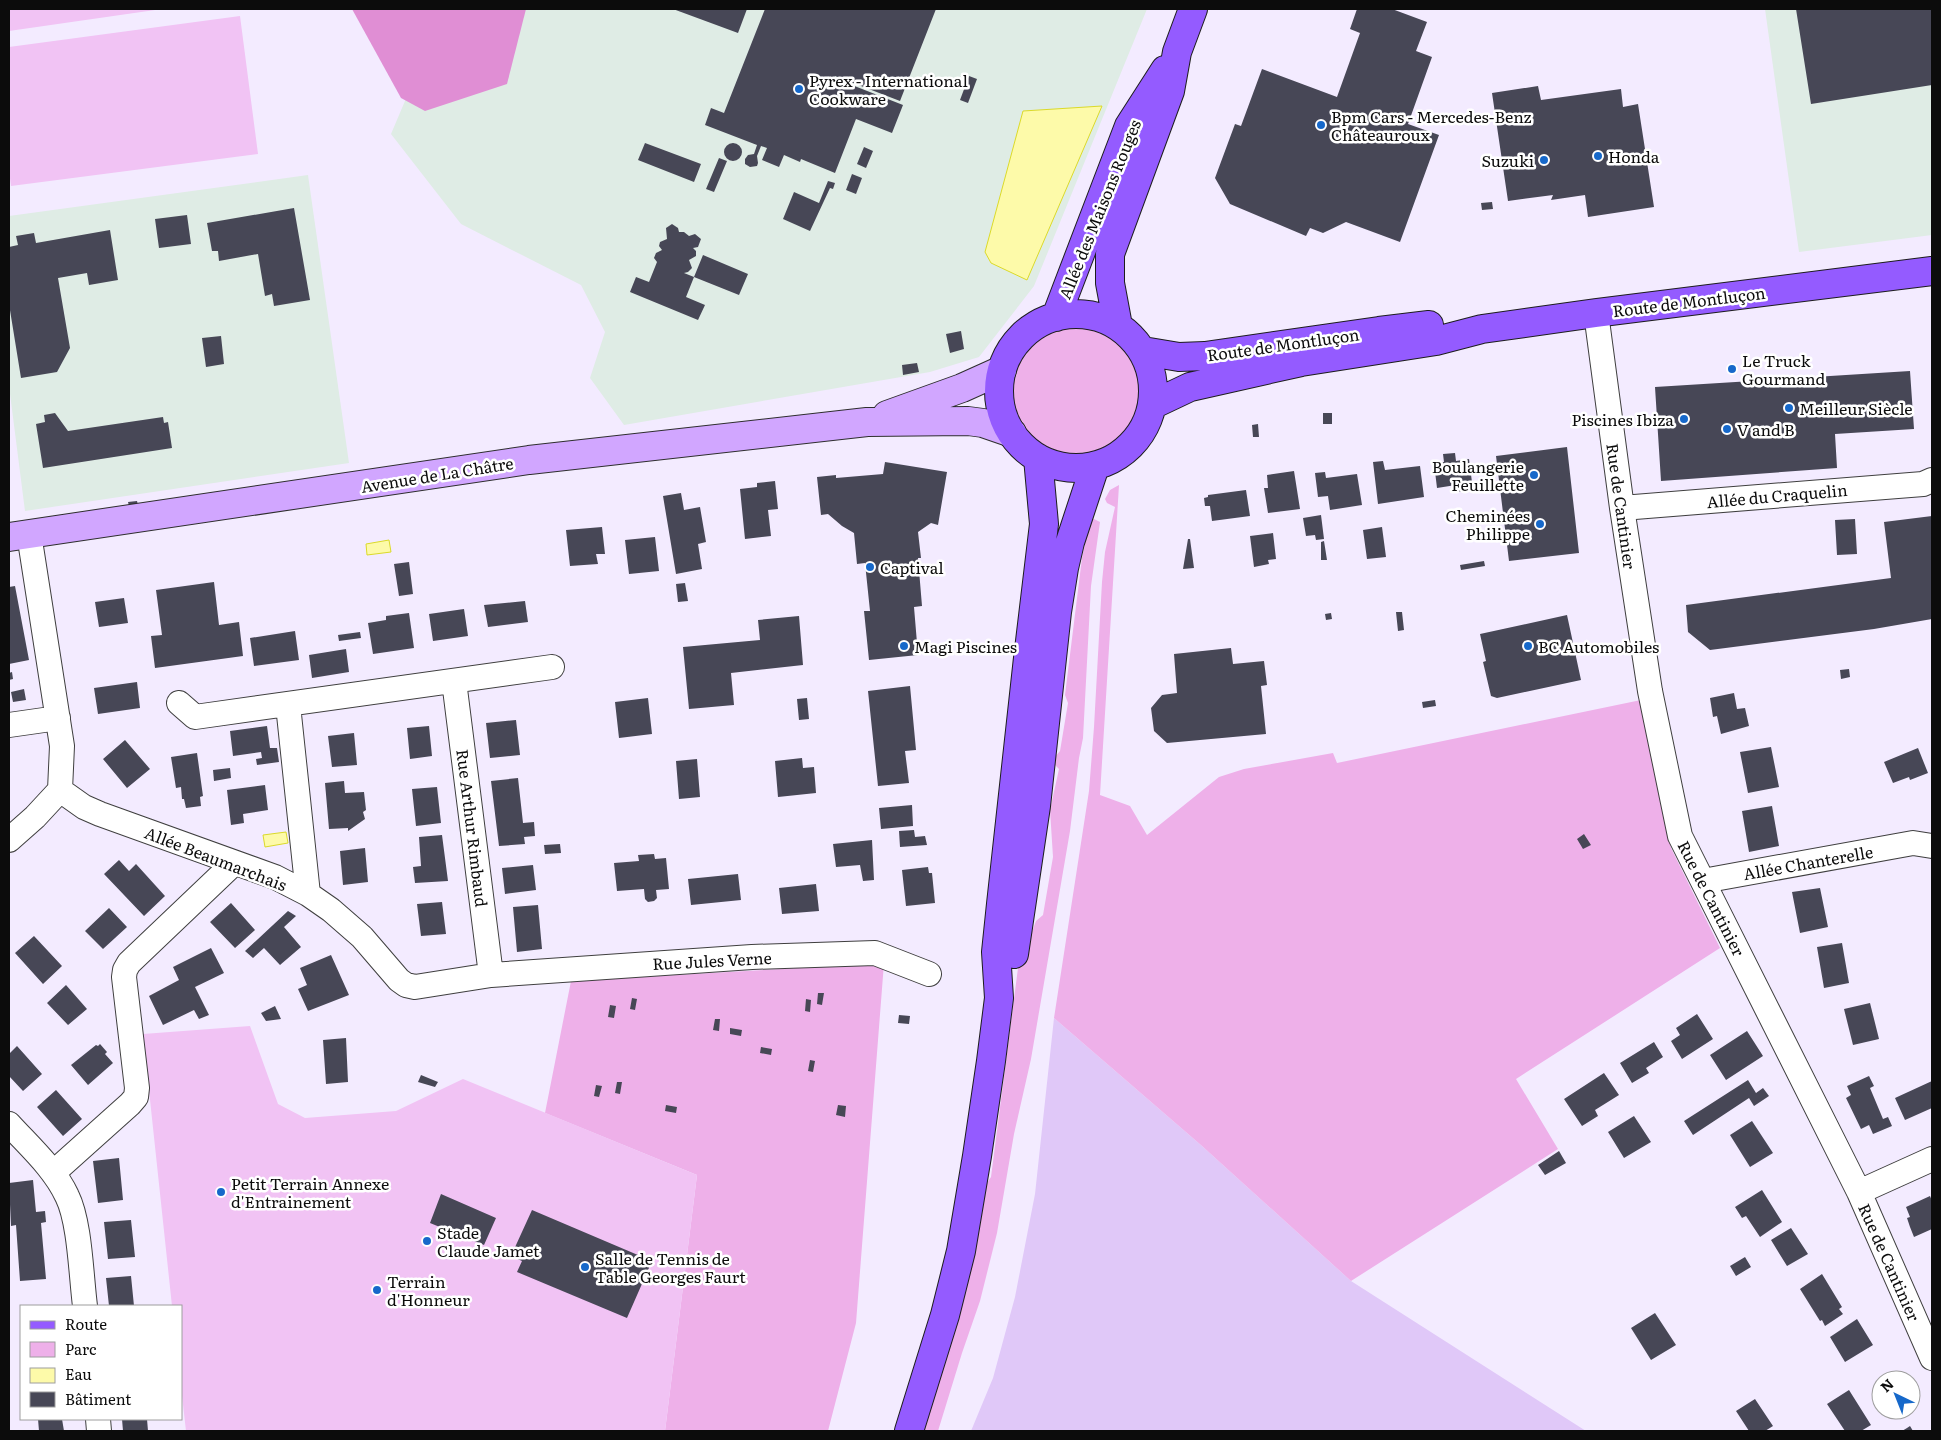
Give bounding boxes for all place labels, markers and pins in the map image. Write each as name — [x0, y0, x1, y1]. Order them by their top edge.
place label: Pyrex - International Cookware — [809, 68, 968, 110]
marker: Pyrex - International Cookware — [793, 83, 805, 95]
place label: Bpm Cars - Mercedes-Benz Châteauroux — [1331, 104, 1532, 146]
marker: Bpm Cars - Mercedes-Benz Châteauroux — [1315, 119, 1327, 131]
place label: Honda — [1608, 144, 1660, 168]
place label: Suzuki — [1481, 148, 1534, 172]
marker: Honda — [1592, 150, 1604, 162]
marker: Suzuki — [1538, 154, 1550, 166]
place label: Le Truck Gourmand — [1742, 348, 1826, 390]
marker: Le Truck Gourmand — [1726, 363, 1738, 375]
place label: Meilleur Siècle — [1799, 396, 1913, 420]
marker: Meilleur Siècle — [1783, 402, 1795, 414]
place label: Piscines Ibiza — [1572, 407, 1674, 431]
marker: Piscines Ibiza — [1678, 413, 1690, 425]
place label: V and B — [1737, 417, 1795, 441]
marker: V and B — [1721, 423, 1733, 435]
place label: Boulangerie Feuillette — [1432, 454, 1524, 496]
marker: Boulangerie Feuillette — [1528, 469, 1540, 481]
place label: Cheminées Philippe — [1445, 503, 1530, 545]
marker: Cheminées Philippe — [1534, 518, 1546, 530]
place label: Captival — [880, 555, 944, 579]
marker: Captival — [864, 561, 876, 573]
place label: Magi Piscines — [914, 634, 1017, 658]
place label: BC Automobiles — [1538, 634, 1659, 658]
marker: Magi Piscines — [898, 640, 910, 652]
marker: BC Automobiles — [1522, 640, 1534, 652]
place label: Petit Terrain Annexe d'Entrainement — [231, 1171, 389, 1213]
marker: Petit Terrain Annexe d'Entrainement — [215, 1186, 227, 1198]
place label: Stade Claude Jamet — [437, 1220, 540, 1262]
marker: Stade Claude Jamet — [421, 1235, 433, 1247]
place label: Salle de Tennis de Table Georges Faurt — [595, 1246, 746, 1288]
marker: Salle de Tennis de Table Georges Faurt — [579, 1261, 591, 1273]
place label: Terrain d'Honneur — [387, 1269, 470, 1311]
marker: Terrain d'Honneur — [371, 1284, 383, 1296]

